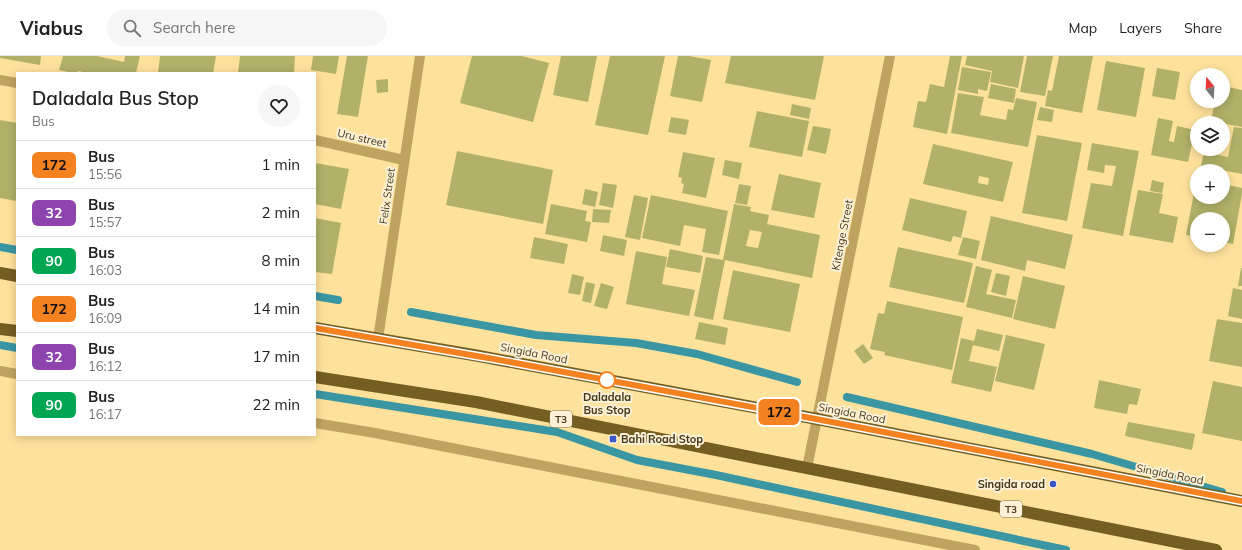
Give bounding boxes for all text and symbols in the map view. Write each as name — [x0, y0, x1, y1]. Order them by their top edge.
search box — [107, 10, 387, 46]
text: Viabus — [20, 16, 83, 40]
icon: search — [121, 17, 143, 39]
text: Search here — [153, 18, 236, 37]
text: Map — [1068, 19, 1097, 37]
text: Layers — [1119, 19, 1162, 37]
text: Share — [1184, 19, 1222, 37]
north arrow — [1190, 68, 1230, 108]
map controls — [1190, 68, 1230, 252]
button: heart — [258, 85, 300, 127]
text: Daladala Bus Stop — [32, 86, 199, 110]
text: Bus — [32, 113, 55, 129]
button: layers — [1190, 116, 1230, 156]
street label: Uru street — [336, 126, 388, 151]
text: Bus — [88, 147, 115, 166]
text: 1 min — [262, 155, 300, 174]
text: 172 — [41, 156, 67, 174]
button: + — [1190, 164, 1230, 204]
text: 15:56 — [88, 166, 122, 182]
street label: Felix Street — [376, 167, 398, 225]
text: Bus — [88, 195, 115, 214]
street label: Kitenge Street — [828, 198, 856, 272]
text: 2 min — [262, 203, 300, 222]
text: 32 — [46, 204, 62, 222]
button: − — [1190, 212, 1230, 252]
text: 15:57 — [88, 214, 122, 230]
text: Bus — [88, 243, 115, 262]
text: 8 min — [262, 251, 300, 270]
text: 90 — [46, 252, 62, 270]
text: 16:03 — [88, 262, 122, 278]
text: Bus — [88, 291, 115, 310]
text: 14 min — [253, 299, 300, 318]
text: 172 — [41, 300, 67, 318]
text: 16:09 — [88, 310, 122, 326]
text: Bus — [88, 339, 115, 358]
street label: Singida Road — [499, 340, 569, 366]
text: 17 min — [253, 347, 300, 366]
text: 32 — [46, 348, 62, 366]
text: 16:12 — [88, 358, 122, 374]
marker: Daladala Bus Stop — [598, 371, 616, 389]
text: Bus — [88, 387, 115, 406]
place label: Daladala Bus Stop — [583, 390, 631, 417]
text: 22 min — [253, 395, 300, 414]
text: 90 — [46, 396, 62, 414]
line badge: 172 — [756, 399, 802, 425]
street label: Singida Road — [817, 400, 887, 426]
text: 172 — [766, 403, 792, 421]
text: 16:17 — [88, 406, 122, 422]
road number: T3 — [550, 411, 572, 427]
place label: Bahi Road Stop — [621, 432, 703, 446]
marker: Bahi Road Stop — [608, 434, 618, 444]
street label: Singida Road — [1135, 461, 1205, 487]
place label: Singida road — [978, 477, 1045, 491]
marker: Singida road — [1048, 479, 1058, 489]
road number: T3 — [1000, 501, 1022, 517]

